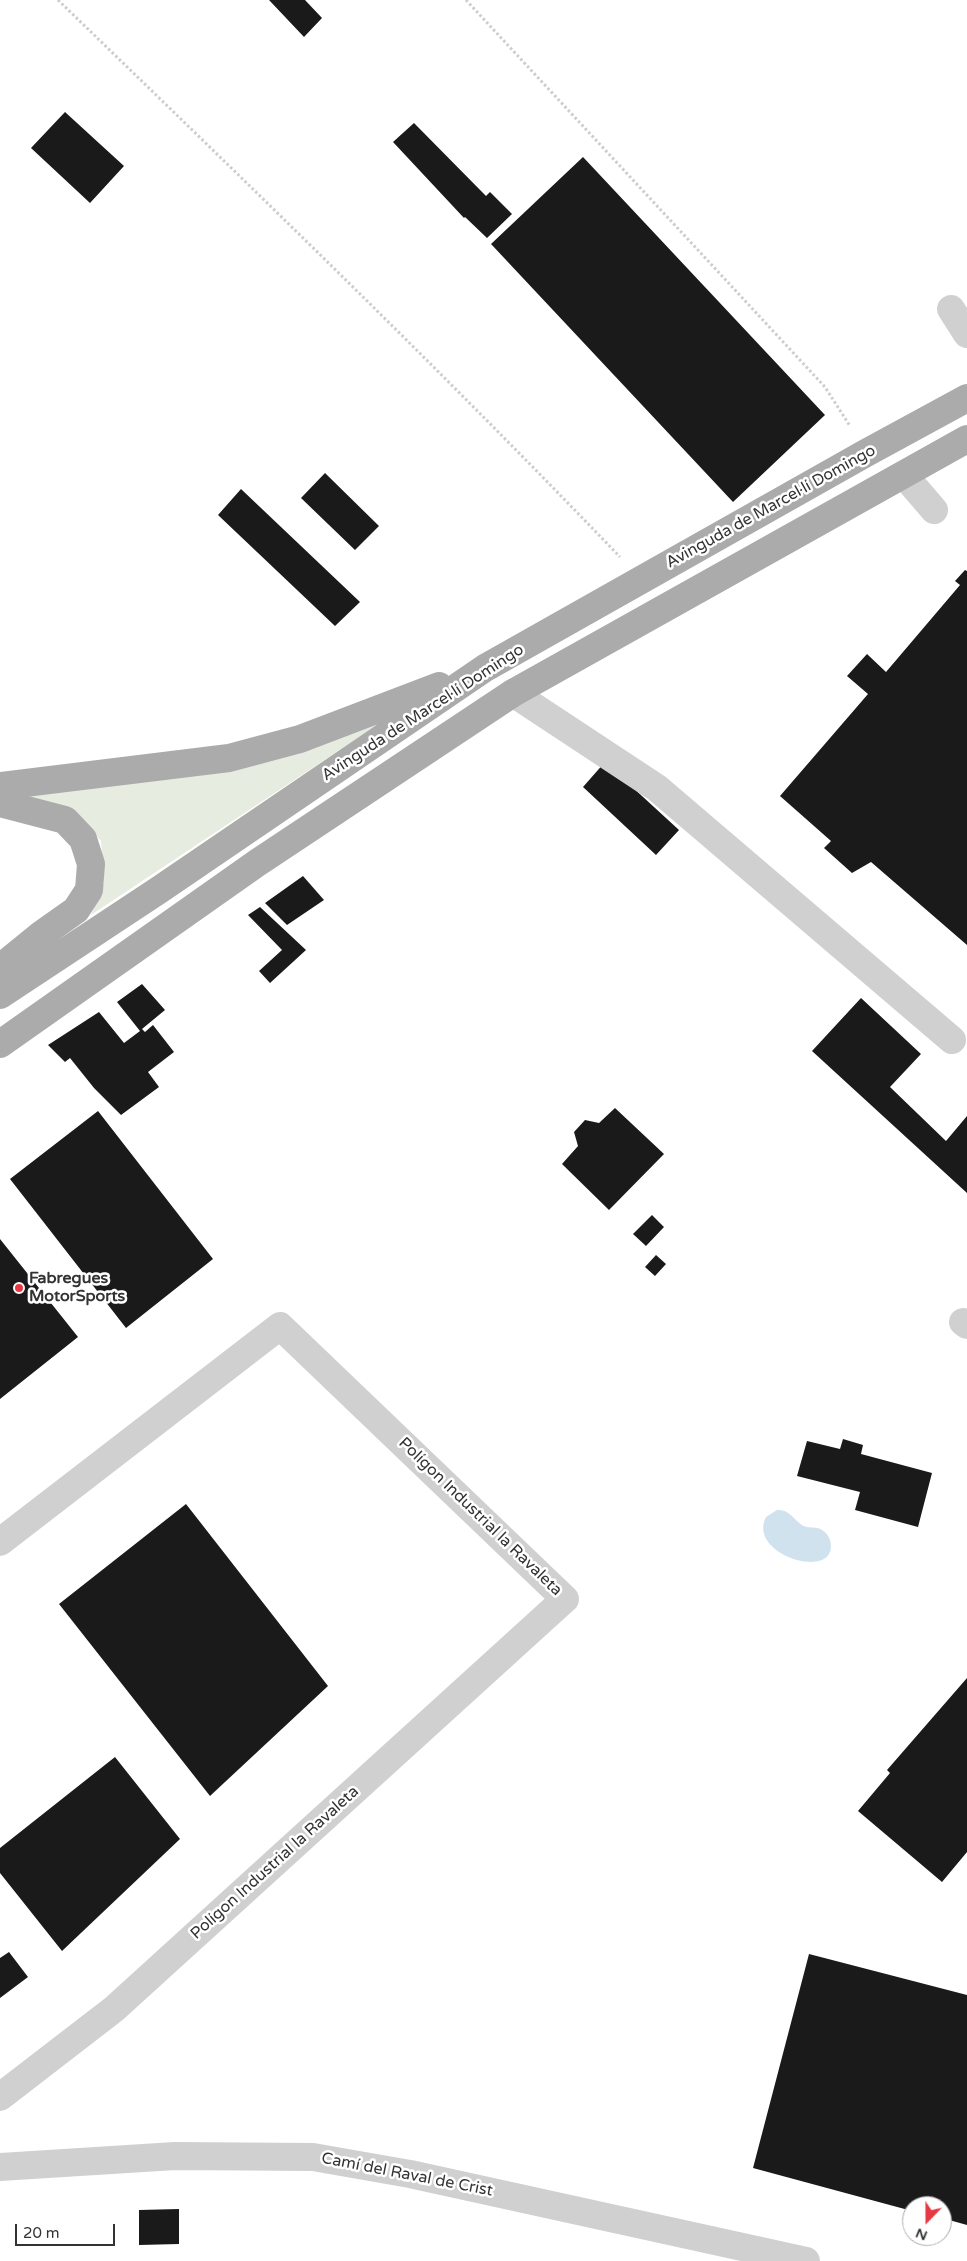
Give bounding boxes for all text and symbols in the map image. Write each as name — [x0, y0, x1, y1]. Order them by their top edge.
street label: Avinguda de Marcel·lí Domingo — [663, 441, 879, 573]
street label: Avinguda de Marcel·lí Domingo — [318, 640, 528, 786]
place label: Fabregues MotorSports — [29, 1269, 125, 1307]
marker: Fabregues MotorSports — [13, 1282, 25, 1294]
street label: Polígon Industrial la Ravaleta — [394, 1434, 566, 1600]
street label: Polígon Industrial la Ravaleta — [187, 1782, 363, 1944]
street label: Camí del Raval de Crist — [320, 2149, 494, 2201]
north arrow — [902, 2196, 952, 2246]
scale bar — [18, 2214, 118, 2246]
text: 20 m — [23, 2224, 60, 2242]
text: N — [913, 2224, 930, 2244]

